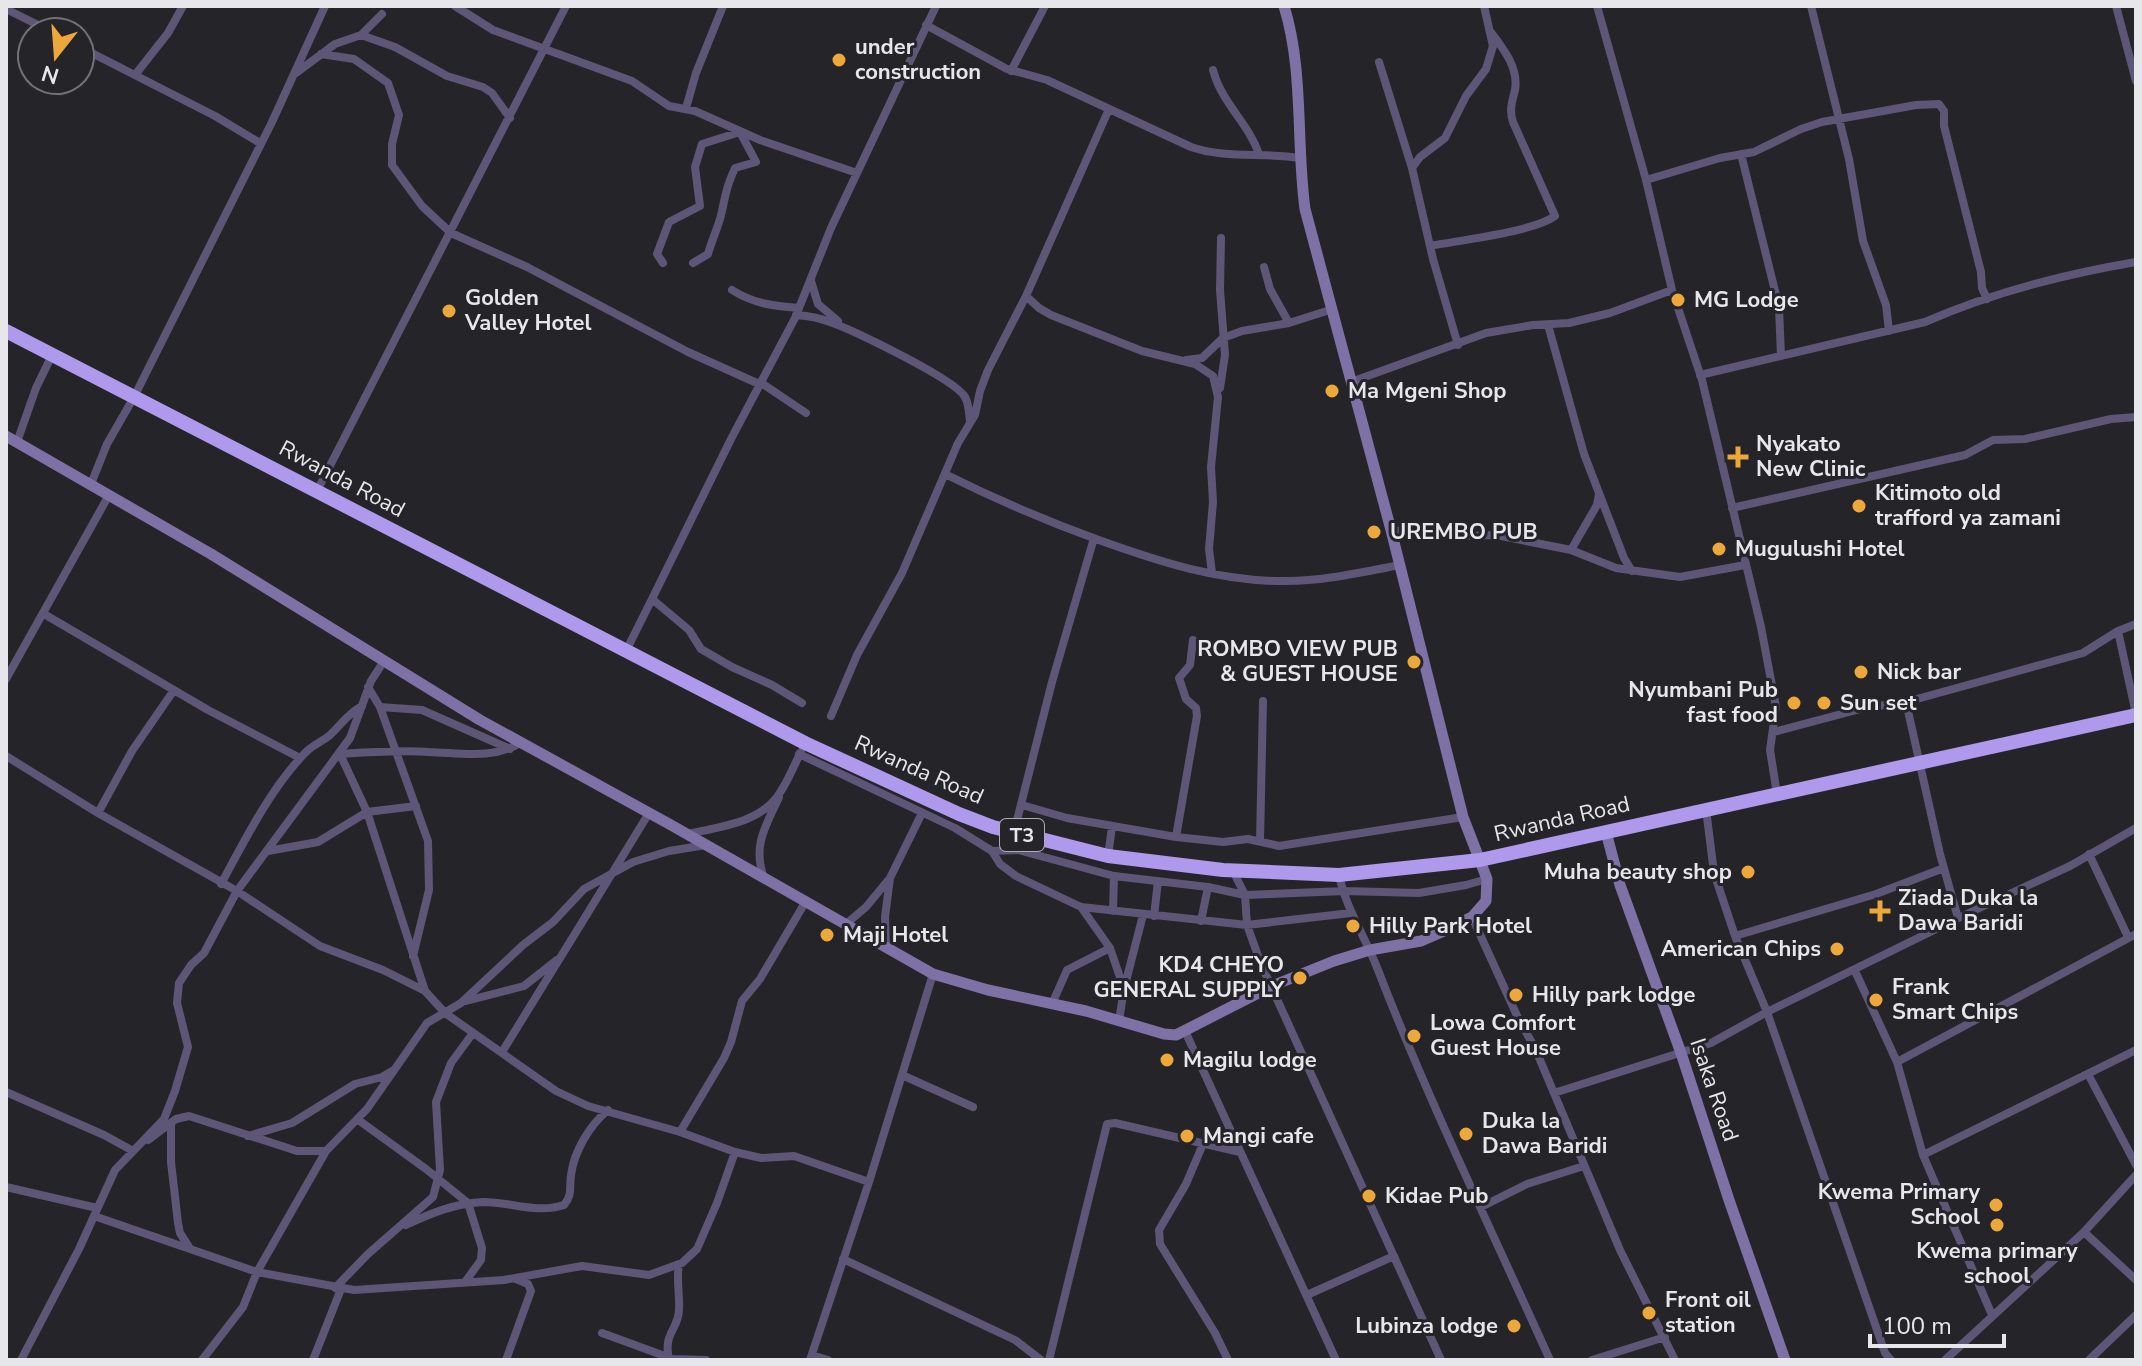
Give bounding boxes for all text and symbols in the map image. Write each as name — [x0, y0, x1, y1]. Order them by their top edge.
north arrow — [16, 16, 96, 96]
place label: under construction — [855, 32, 981, 87]
marker: under construction — [830, 51, 848, 69]
text: N — [38, 57, 63, 91]
place label: Golden Valley Hotel — [464, 283, 591, 338]
place label: MG Lodge — [1694, 285, 1799, 315]
marker: MG Lodge — [1669, 291, 1687, 309]
marker: Golden Valley Hotel — [440, 302, 458, 320]
place label: Ma Mgeni Shop — [1348, 376, 1506, 406]
marker: Ma Mgeni Shop — [1323, 382, 1341, 400]
place label: Nyakato New Clinic — [1756, 429, 1866, 484]
street label: Rwanda Road — [274, 433, 410, 525]
marker: Nyakato New Clinic — [1727, 446, 1749, 468]
place label: Kitimoto old trafford ya zamani — [1875, 478, 2061, 533]
marker: Kitimoto old trafford ya zamani — [1850, 497, 1868, 515]
place label: UREMBO PUB — [1390, 517, 1538, 547]
marker: UREMBO PUB — [1365, 523, 1383, 541]
place label: Mugulushi Hotel — [1735, 534, 1905, 564]
marker: Mugulushi Hotel — [1710, 540, 1728, 558]
place label: ROMBO VIEW PUB & GUEST HOUSE — [1197, 634, 1398, 689]
marker: ROMBO VIEW PUB & GUEST HOUSE — [1405, 653, 1423, 671]
place label: Nick bar — [1877, 657, 1961, 687]
marker: Nick bar — [1852, 663, 1870, 681]
place label: Nyumbani Pub fast food — [1628, 675, 1778, 730]
place label: Sun set — [1840, 688, 1917, 718]
marker: Nyumbani Pub fast food — [1785, 694, 1803, 712]
marker: Sun set — [1815, 694, 1833, 712]
street label: Rwanda Road — [850, 728, 988, 812]
street label: Rwanda Road — [1491, 789, 1633, 849]
road number: T3 — [1000, 819, 1044, 851]
place label: Muha beauty shop — [1544, 857, 1732, 887]
marker: Muha beauty shop — [1739, 863, 1757, 881]
place label: Ziada Duka la Dawa Baridi — [1898, 883, 2038, 938]
marker: Ziada Duka la Dawa Baridi — [1869, 900, 1891, 922]
place label: Hilly Park Hotel — [1369, 911, 1532, 941]
marker: Hilly Park Hotel — [1344, 917, 1362, 935]
place label: Maji Hotel — [843, 920, 948, 950]
marker: Maji Hotel — [818, 926, 836, 944]
place label: American Chips — [1661, 934, 1821, 964]
marker: American Chips — [1828, 940, 1846, 958]
place label: KD4 CHEYO GENERAL SUPPLY — [1093, 950, 1285, 1005]
marker: KD4 CHEYO GENERAL SUPPLY — [1291, 969, 1309, 987]
place label: Frank Smart Chips — [1892, 972, 2018, 1027]
place label: Hilly park lodge — [1532, 980, 1696, 1010]
marker: Hilly park lodge — [1507, 986, 1525, 1004]
marker: Frank Smart Chips — [1867, 991, 1885, 1009]
place label: Lowa Comfort Guest House — [1430, 1008, 1576, 1063]
marker: Lowa Comfort Guest House — [1405, 1027, 1423, 1045]
street label: Isaka Road — [1682, 1034, 1746, 1146]
place label: Magilu lodge — [1183, 1045, 1317, 1075]
marker: Magilu lodge — [1158, 1051, 1176, 1069]
place label: Duka la Dawa Baridi — [1482, 1106, 1607, 1161]
place label: Mangi cafe — [1203, 1121, 1314, 1151]
marker: Duka la Dawa Baridi — [1457, 1125, 1475, 1143]
marker: Mangi cafe — [1178, 1127, 1196, 1145]
place label: Kwema Primary School — [1818, 1177, 1980, 1232]
place label: Kidae Pub — [1385, 1181, 1488, 1211]
marker: Kidae Pub — [1360, 1187, 1378, 1205]
marker: Kwema Primary School — [1987, 1196, 2005, 1214]
marker: Kwema primary school — [1988, 1216, 2006, 1234]
place label: Kwema primary school — [1916, 1236, 2078, 1291]
place label: Front oil station — [1665, 1285, 1751, 1340]
scale bar — [1870, 1298, 2004, 1348]
marker: Front oil station — [1640, 1304, 1658, 1322]
text: 100 m — [1882, 1310, 1952, 1342]
place label: Lubinza lodge — [1355, 1311, 1498, 1341]
marker: Lubinza lodge — [1505, 1317, 1523, 1335]

